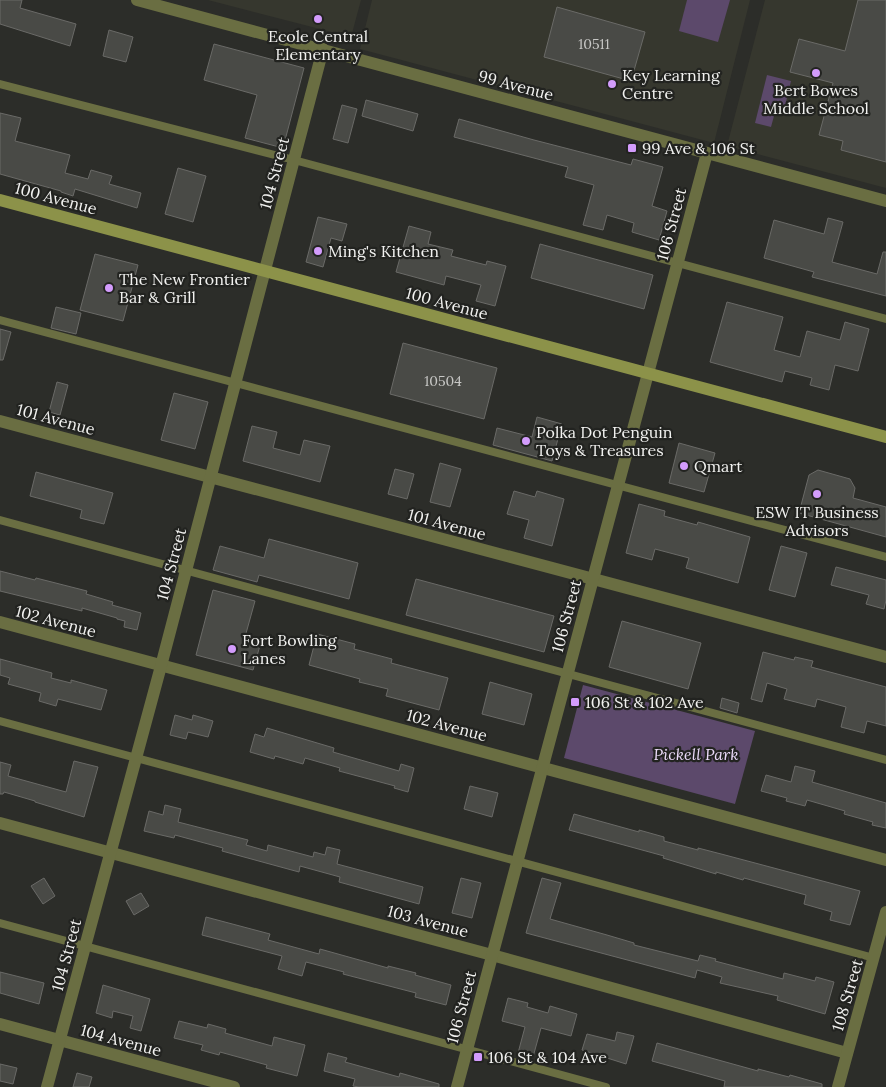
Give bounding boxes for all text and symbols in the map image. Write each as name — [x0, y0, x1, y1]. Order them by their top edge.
marker: Ecole Central Elementary — [312, 13, 324, 25]
place label: Ecole Central Elementary — [268, 26, 368, 64]
house number: 10511 — [578, 35, 610, 53]
street label: 99 Avenue — [476, 65, 556, 105]
place label: Key Learning Centre — [622, 65, 721, 103]
marker: Bert Bowes Middle School — [810, 67, 822, 79]
marker: Key Learning Centre — [606, 78, 618, 90]
place label: Bert Bowes Middle School — [763, 80, 869, 118]
street label: 104 Street — [255, 134, 293, 211]
place label: 99 Ave & 106 St — [642, 138, 756, 158]
marker: 99 Ave & 106 St — [626, 142, 638, 154]
street label: 100 Avenue — [13, 177, 100, 219]
street label: 106 Street — [652, 185, 691, 263]
place label: Ming's Kitchen — [328, 241, 439, 261]
marker: Ming's Kitchen — [312, 245, 324, 257]
place label: The New Frontier Bar & Grill — [119, 269, 250, 307]
marker: The New Frontier Bar & Grill — [103, 282, 115, 294]
street label: 100 Avenue — [404, 282, 491, 324]
house number: 10504 — [424, 372, 462, 390]
street label: 101 Avenue — [15, 399, 98, 439]
place label: Polka Dot Penguin Toys & Treasures — [536, 422, 673, 460]
marker: Polka Dot Penguin Toys & Treasures — [520, 435, 532, 447]
place label: Qmart — [694, 456, 743, 476]
marker: Qmart — [678, 460, 690, 472]
marker: ESW IT Business Advisors — [811, 488, 823, 500]
place label: ESW IT Business Advisors — [755, 502, 879, 540]
street label: 101 Avenue — [406, 504, 489, 544]
street label: 104 Street — [152, 525, 190, 602]
street label: 106 Street — [547, 577, 586, 655]
street label: 102 Avenue — [13, 601, 99, 641]
place label: Fort Bowling Lanes — [242, 630, 338, 668]
marker: Fort Bowling Lanes — [226, 643, 238, 655]
place label: 106 St & 102 Ave — [585, 692, 704, 712]
marker: 106 St & 102 Ave — [569, 696, 581, 708]
street label: 102 Avenue — [404, 705, 490, 745]
park label: Pickell Park — [653, 744, 739, 764]
street label: 103 Avenue — [385, 901, 471, 942]
street label: 104 Street — [47, 916, 85, 993]
street label: 108 Street — [827, 956, 867, 1033]
street label: 106 Street — [442, 968, 481, 1046]
street label: 104 Avenue — [78, 1020, 164, 1060]
place label: 106 St & 104 Ave — [488, 1047, 607, 1067]
marker: 106 St & 104 Ave — [472, 1051, 484, 1063]

